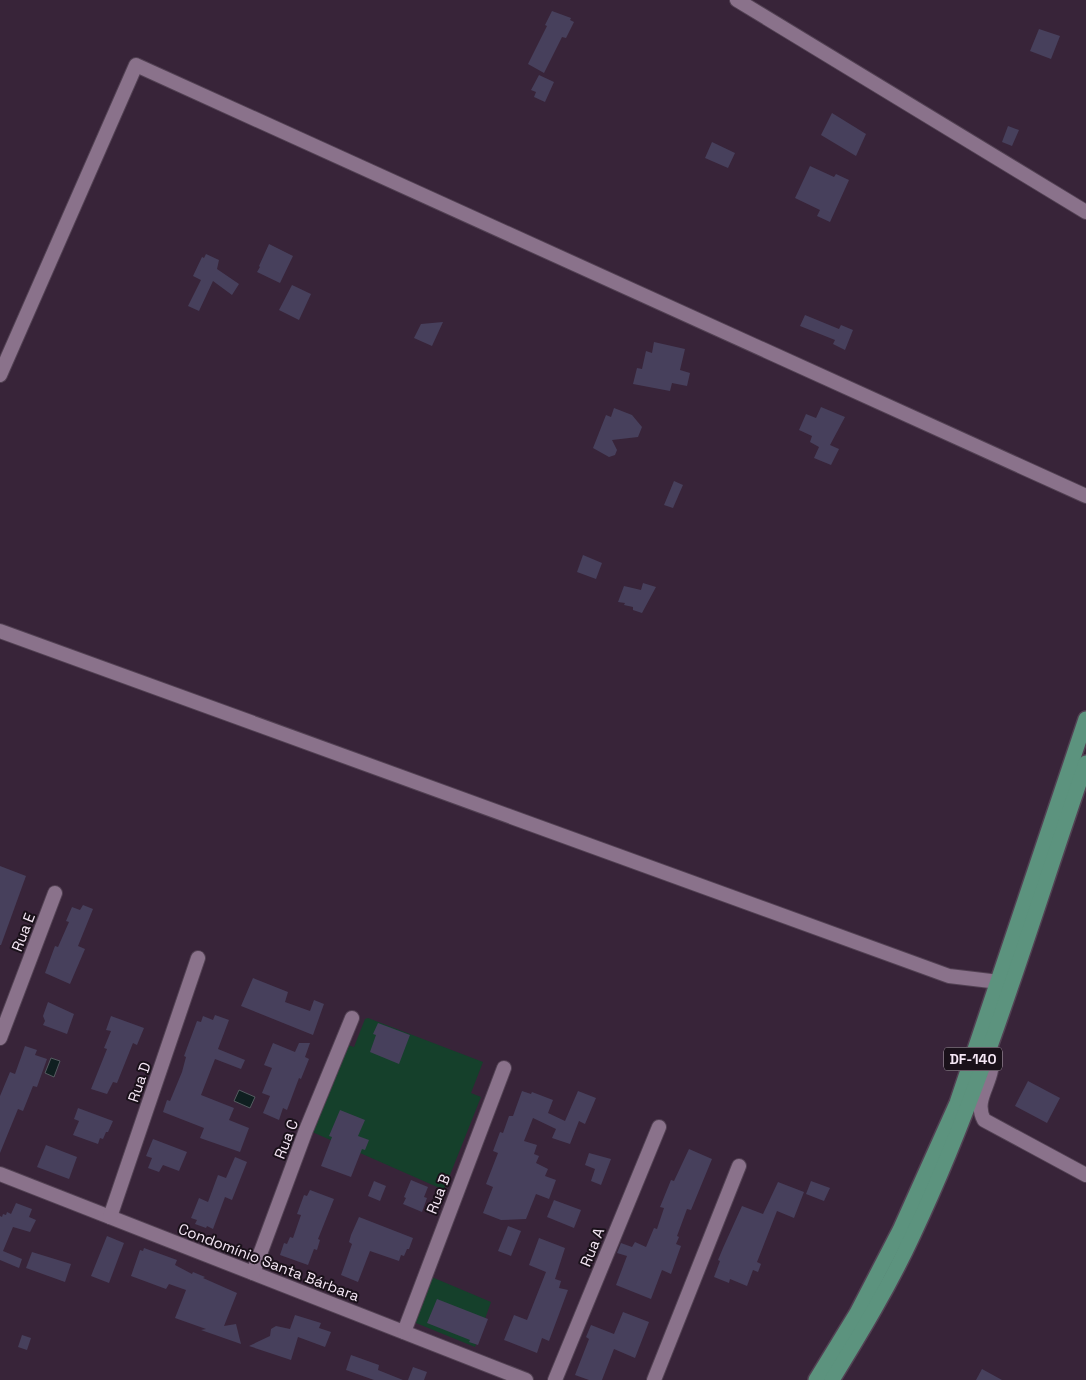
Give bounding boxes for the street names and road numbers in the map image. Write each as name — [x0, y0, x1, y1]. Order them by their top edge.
street label: Rua E — [7, 910, 39, 954]
road number: DF-140 — [944, 1048, 1002, 1070]
street label: Rua D — [123, 1059, 155, 1105]
street label: Rua C — [270, 1117, 302, 1161]
street label: Rua B — [422, 1171, 454, 1217]
street label: Condomínio Santa Bárbara — [176, 1219, 362, 1305]
street label: Rua A — [576, 1224, 609, 1269]

